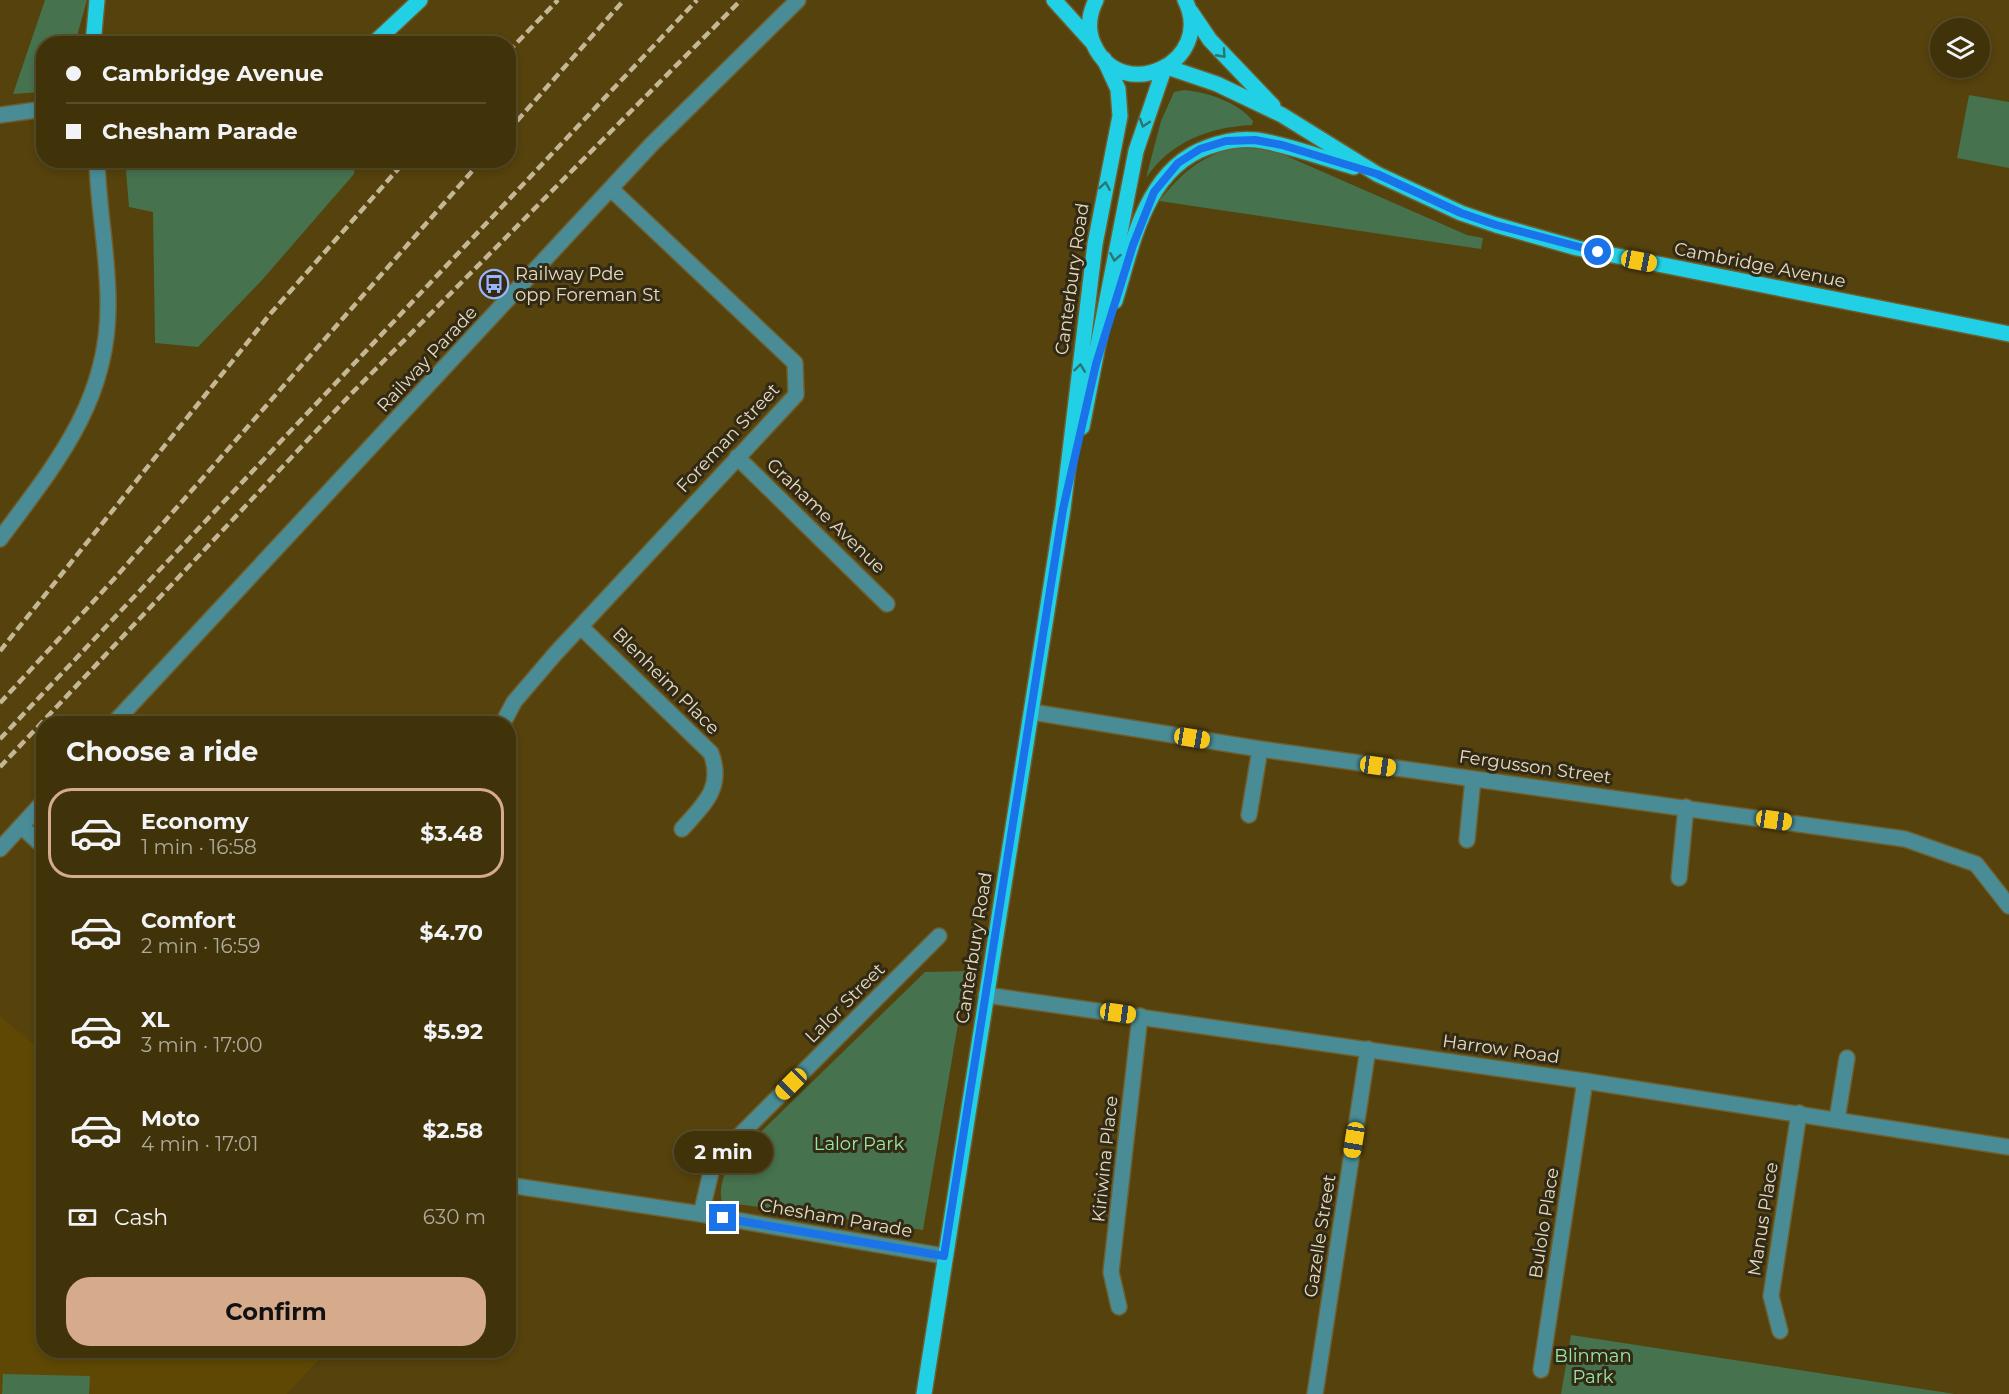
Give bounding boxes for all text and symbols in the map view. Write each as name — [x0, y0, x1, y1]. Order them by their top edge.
map controls — [1930, 18, 1990, 78]
button: layers — [1930, 18, 1990, 78]
one-way arrow — [1215, 47, 1226, 57]
text: Cambridge Avenue — [102, 60, 324, 87]
one-way arrow — [1139, 117, 1151, 128]
text: Chesham Parade — [102, 118, 298, 145]
one-way arrow — [1098, 181, 1111, 191]
street label: Canterbury Road — [1050, 202, 1094, 356]
route start — [1584, 238, 1611, 265]
street label: Cambridge Avenue — [1672, 238, 1848, 292]
car — [1620, 249, 1658, 273]
one-way arrow — [1109, 252, 1122, 262]
place label: Railway Pde opp Foreman St — [515, 263, 661, 306]
bus stop icon: Railway Pde opp Foreman St — [478, 268, 510, 300]
street label: Railway Parade — [372, 301, 482, 417]
one-way arrow — [1074, 363, 1086, 372]
street label: Foreman Street — [672, 379, 784, 497]
street label: Grahame Avenue — [762, 454, 890, 578]
street label: Blenheim Place — [608, 623, 724, 739]
car — [1173, 726, 1211, 750]
text: Choose a ride — [66, 735, 258, 768]
street label: Fergusson Street — [1457, 745, 1613, 789]
car — [1359, 755, 1397, 777]
icon: car — [69, 806, 123, 860]
text: Economy — [141, 808, 249, 835]
car — [1755, 809, 1793, 831]
text: $3.48 — [420, 820, 483, 847]
text: 1 min · 16:58 — [141, 835, 257, 859]
street label: Canterbury Road — [951, 871, 997, 1025]
icon: car — [69, 905, 123, 959]
text: Comfort — [141, 907, 236, 934]
text: $4.70 — [420, 919, 483, 946]
text: 2 min · 16:59 — [141, 934, 260, 958]
street label: Lalor Street — [801, 959, 889, 1047]
car — [1099, 1002, 1137, 1024]
icon: car — [69, 1004, 123, 1058]
text: XL — [141, 1006, 170, 1033]
text: $5.92 — [423, 1018, 483, 1045]
street label: Harrow Road — [1441, 1030, 1561, 1068]
text: 3 min · 17:00 — [141, 1033, 262, 1057]
car — [772, 1065, 810, 1103]
street label: Kiriwina Place — [1087, 1095, 1123, 1223]
icon: car — [69, 1103, 123, 1157]
text: Moto — [141, 1105, 200, 1132]
text: $2.58 — [422, 1117, 483, 1144]
car — [1342, 1121, 1366, 1159]
callout: 2 min — [674, 1131, 772, 1173]
text: 4 min · 17:01 — [141, 1132, 258, 1156]
park label: Lalor Park — [814, 1133, 904, 1155]
text: 2 min — [694, 1140, 753, 1164]
street label: Manus Place — [1743, 1160, 1783, 1277]
street label: Bulolo Place — [1524, 1166, 1564, 1280]
street label: Gazelle Street — [1299, 1173, 1341, 1299]
street label: Chesham Parade — [758, 1194, 914, 1242]
icon: cash — [66, 1201, 99, 1234]
text: Cash — [114, 1204, 168, 1231]
route end — [709, 1204, 736, 1231]
text: 630 m — [423, 1205, 486, 1229]
button: Confirm — [66, 1277, 486, 1346]
park label: Blinman Park — [1554, 1345, 1632, 1388]

